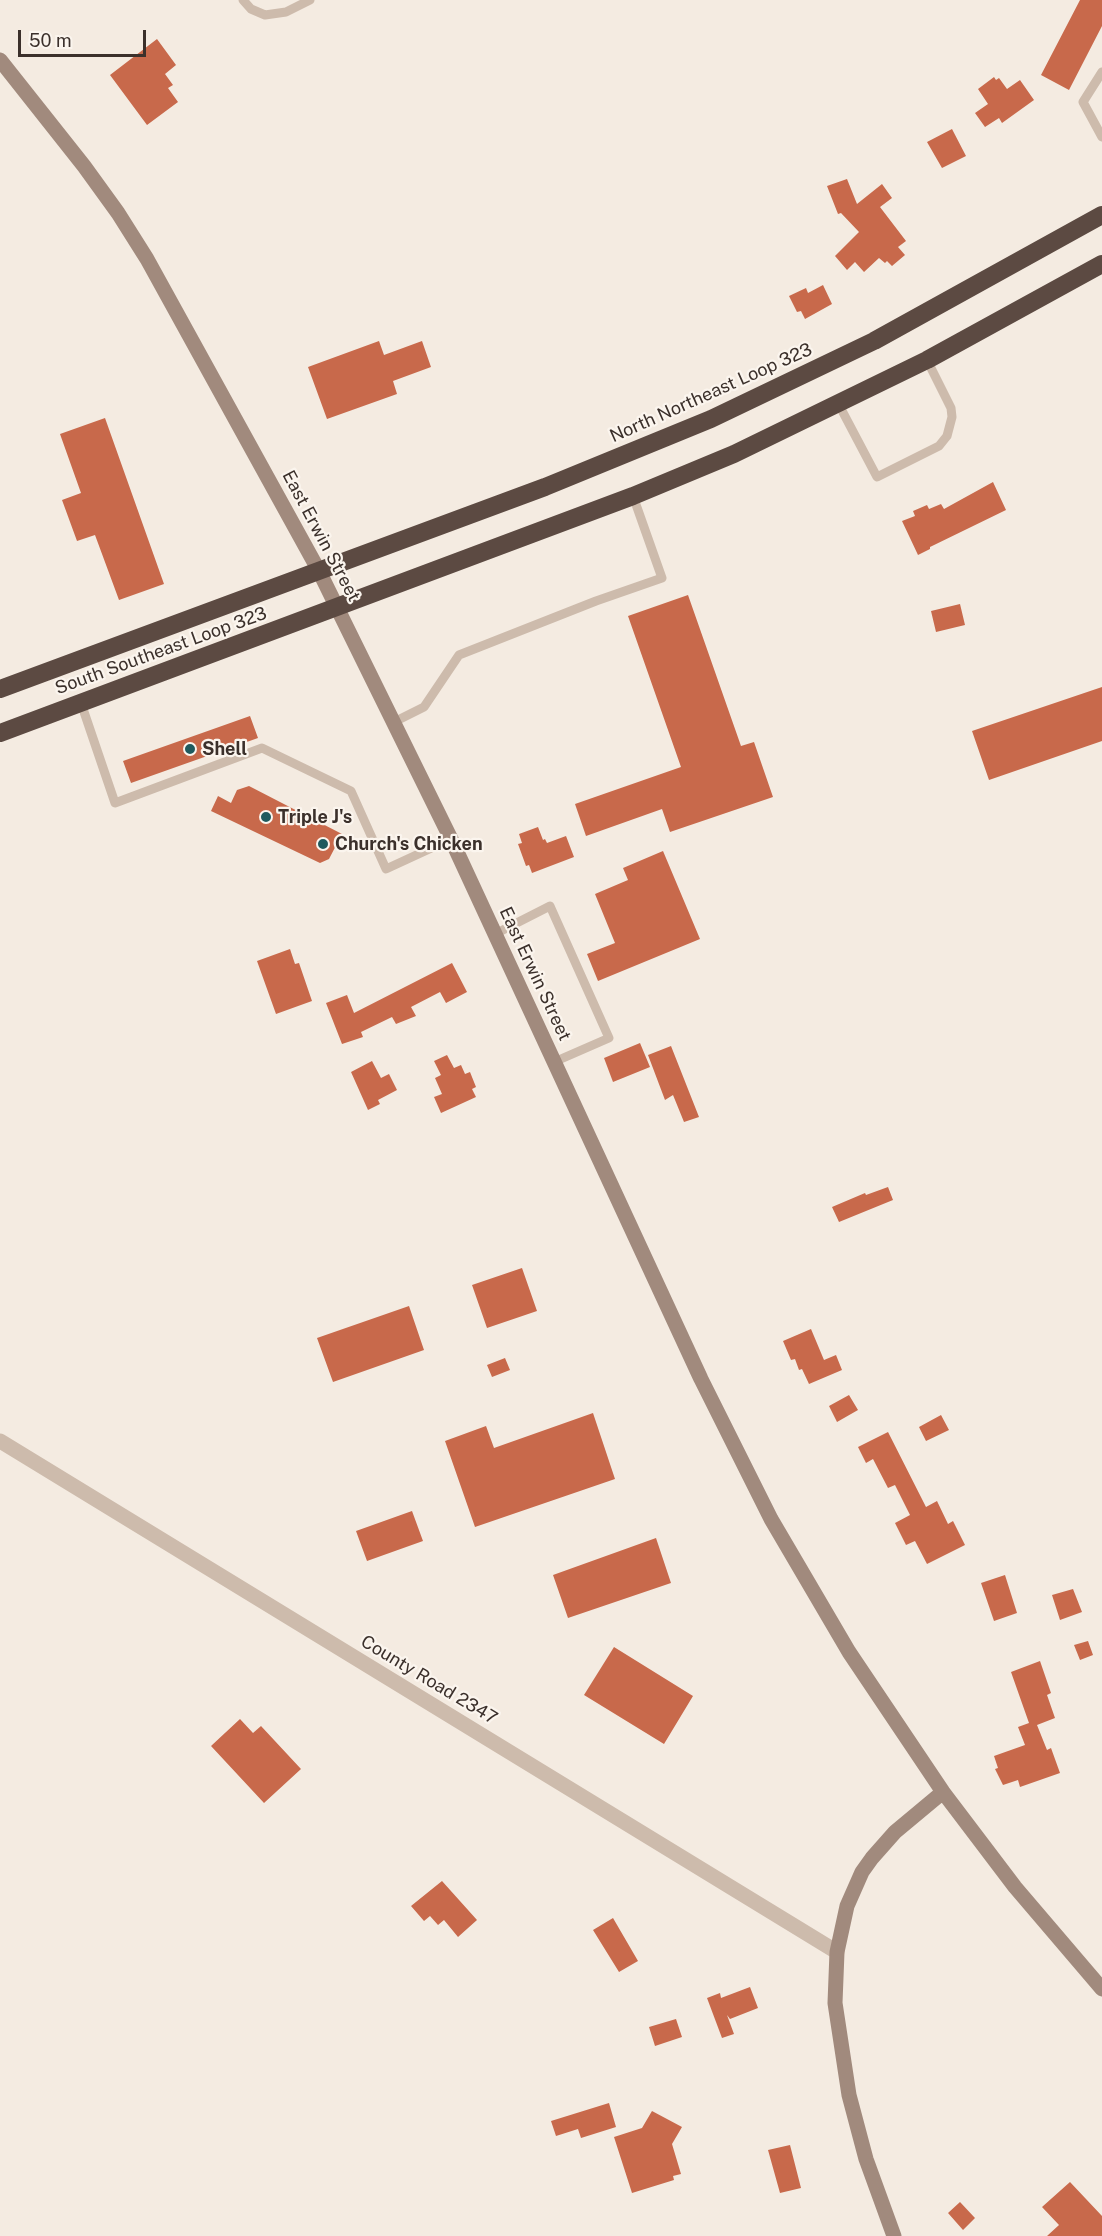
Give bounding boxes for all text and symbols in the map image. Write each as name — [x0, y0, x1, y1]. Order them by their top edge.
scale bar — [21, 18, 148, 56]
text: 50 m — [29, 30, 72, 51]
street label: North Northeast Loop 323 — [607, 339, 815, 447]
street label: East Erwin Street — [277, 467, 365, 605]
street label: South Southeast Loop 323 — [52, 603, 270, 699]
place label: Shell — [202, 738, 247, 760]
marker: Shell — [183, 742, 197, 756]
place label: Triple J's — [278, 806, 352, 828]
marker: Triple J's — [259, 810, 273, 824]
place label: Church's Chicken — [335, 833, 483, 855]
marker: Church's Chicken — [316, 837, 330, 851]
street label: East Erwin Street — [494, 904, 576, 1044]
street label: County Road 2347 — [357, 1631, 501, 1729]

